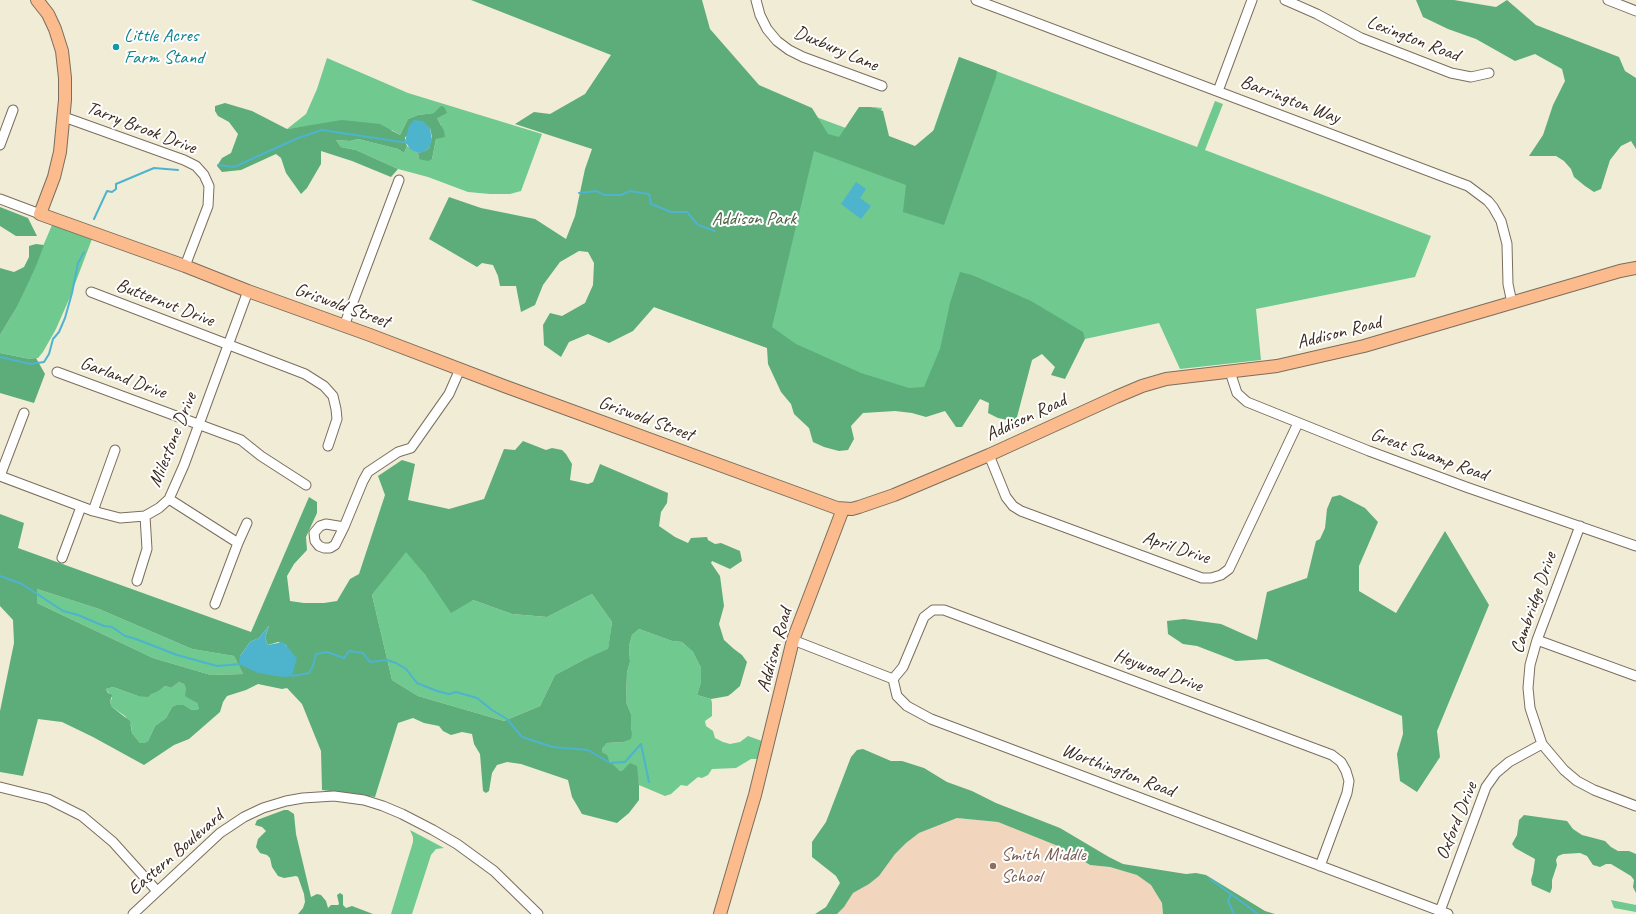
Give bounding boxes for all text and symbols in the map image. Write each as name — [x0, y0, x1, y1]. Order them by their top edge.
street label: Lexington Road — [1363, 11, 1463, 67]
street label: Duxbury Lane — [791, 21, 881, 77]
place label: Little Acres Farm Stand — [124, 25, 204, 69]
marker: Little Acres Farm Stand — [111, 42, 121, 52]
street label: Barrington Way — [1237, 71, 1343, 129]
street label: Tarry Brook Drive — [83, 97, 199, 159]
park label: Addison Park — [712, 208, 796, 230]
street label: Butternut Drive — [113, 274, 217, 332]
street label: Griswold Street — [291, 278, 393, 334]
street label: Addison Road — [1294, 312, 1384, 354]
street label: Garland Drive — [77, 352, 169, 404]
street label: Milestone Drive — [144, 389, 202, 491]
street label: Addison Road — [982, 389, 1070, 447]
street label: Griswold Street — [595, 391, 697, 447]
street label: Great Swamp Road — [1367, 423, 1491, 487]
street label: April Drive — [1140, 526, 1212, 570]
street label: Cambridge Drive — [1506, 549, 1562, 657]
street label: Addison Road — [752, 605, 798, 695]
street label: Heywood Drive — [1111, 644, 1205, 698]
street label: Worthington Road — [1058, 739, 1178, 803]
street label: Oxford Drive — [1431, 779, 1483, 863]
street label: Eastern Boulevard — [124, 805, 228, 901]
place label: Smith Middle School — [1001, 844, 1086, 888]
marker: Smith Middle School — [988, 861, 998, 871]

